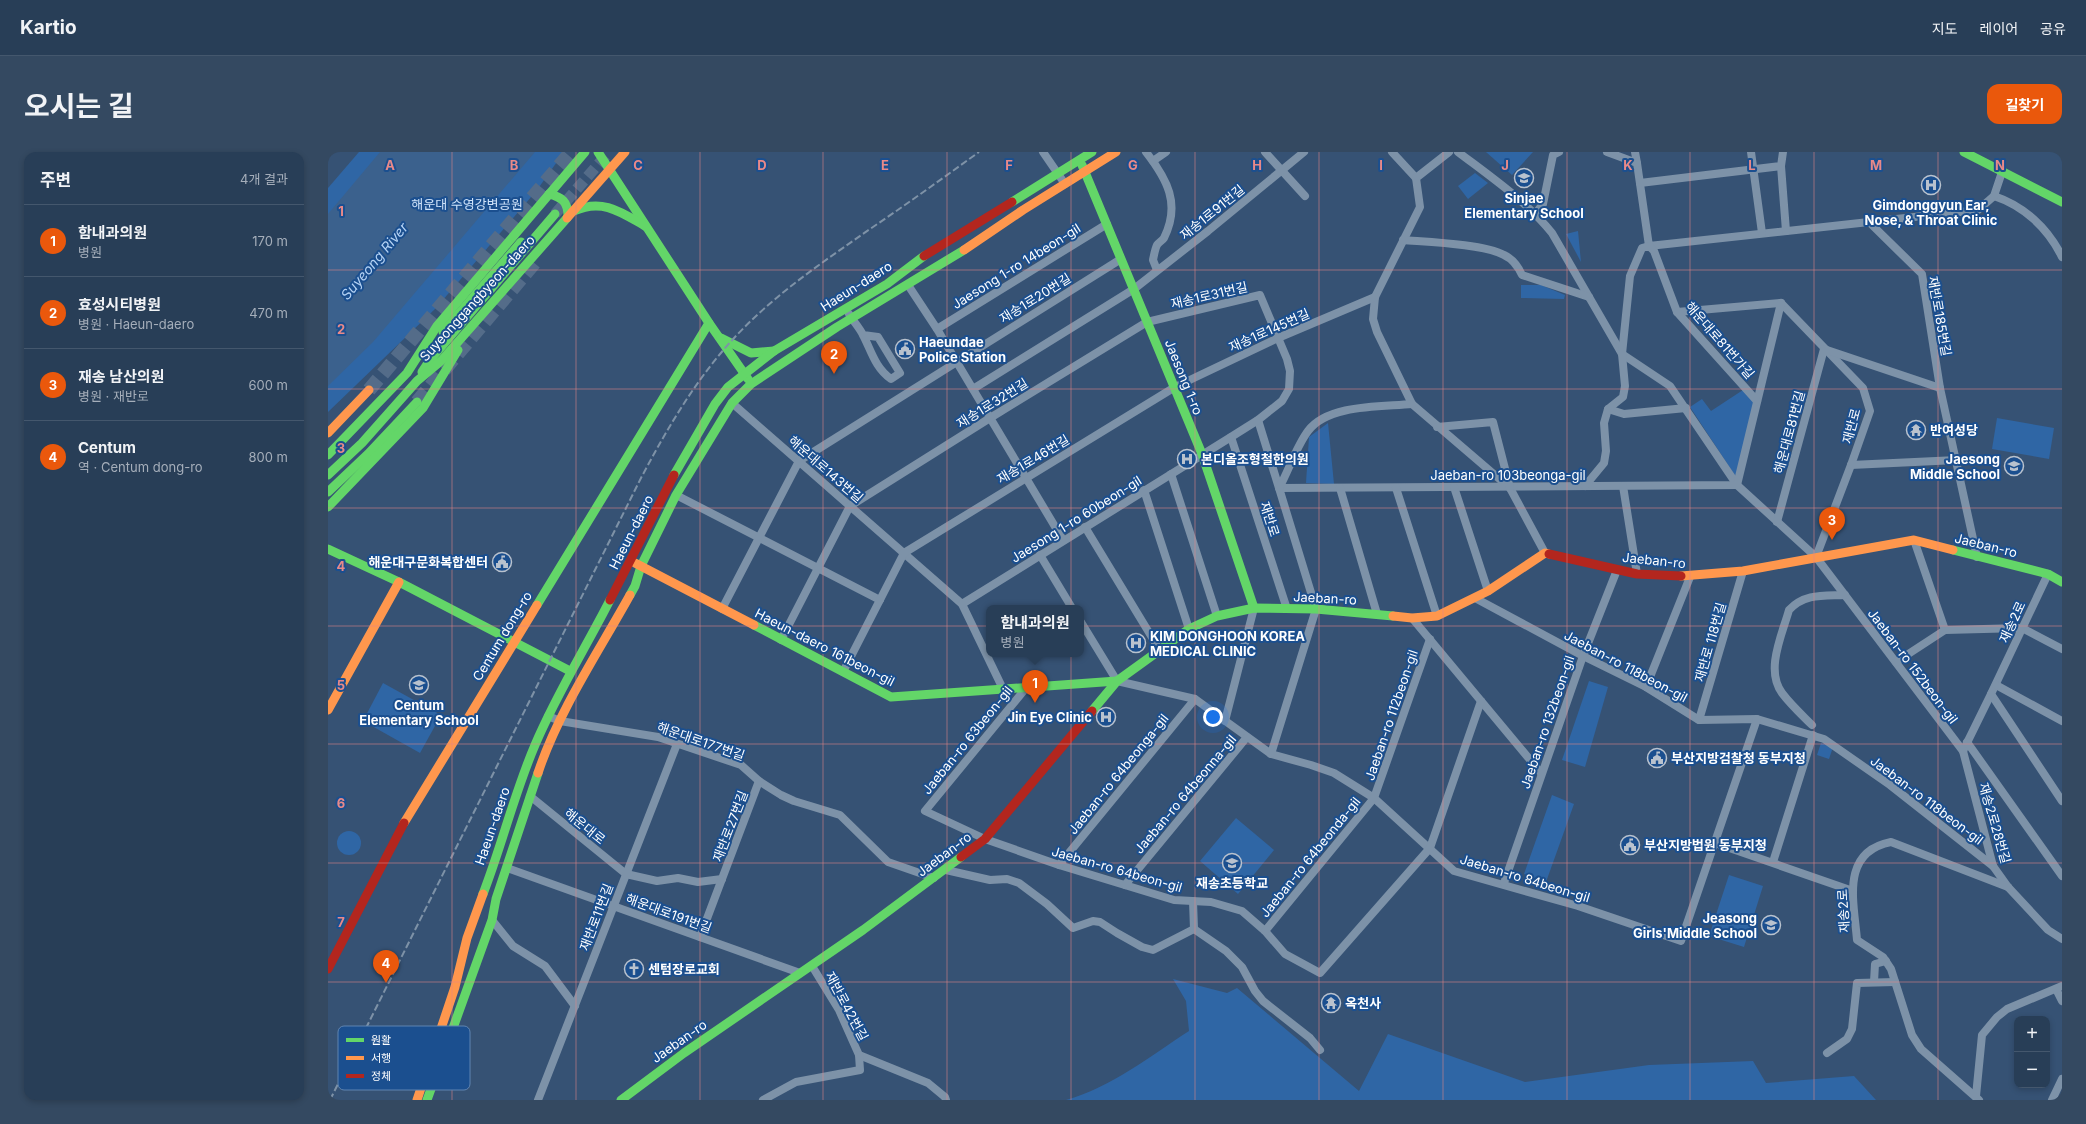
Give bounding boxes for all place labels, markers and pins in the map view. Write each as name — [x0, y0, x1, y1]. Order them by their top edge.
school or university icon: Sinjae Elementary School — [1513, 167, 1535, 189]
hospital icon: Gimdonggyun Ear, Nose, & Throat Clinic — [1920, 174, 1942, 196]
place label: Sinjae Elementary School — [1464, 190, 1584, 221]
place label: Gimdonggyun Ear, Nose, & Throat Clinic — [1865, 197, 1998, 228]
place label: Haeundae Police Station — [919, 334, 1006, 365]
public building icon: Haeundae Police Station — [894, 338, 916, 360]
pin: 2 — [821, 341, 847, 374]
temple icon: 반여성당 — [1905, 419, 1927, 441]
place label: 반여성당 — [1930, 422, 1978, 438]
hospital icon: 본디올조형철한의원 — [1176, 448, 1198, 470]
place label: 본디올조형철한의원 — [1201, 451, 1309, 467]
place label: Jaesong Middle School — [1910, 451, 2000, 482]
school or university icon: Jaesong Middle School — [2003, 455, 2025, 477]
pin: 3 — [1819, 507, 1845, 540]
public building icon: 해운대구문화복합센터 — [491, 551, 513, 573]
place label: 해운대구문화복합센터 — [368, 554, 488, 570]
place label: KIM DONGHOON KOREA MEDICAL CLINIC — [1150, 628, 1305, 659]
hospital icon: KIM DONGHOON KOREA MEDICAL CLINIC — [1125, 632, 1147, 654]
pin: 1 — [1022, 670, 1048, 703]
school or university icon: Centum Elementary School — [408, 674, 430, 696]
place label: Centum Elementary School — [359, 697, 479, 728]
hospital icon: Jin Eye Clinic — [1095, 706, 1117, 728]
place label: Jin Eye Clinic — [1007, 709, 1092, 725]
public building icon: 부산지방검찰청 동부지청 — [1646, 747, 1668, 769]
place label: 부산지방검찰청 동부지청 — [1671, 750, 1806, 766]
public building icon: 부산지방법원 동부지청 — [1619, 834, 1641, 856]
place label: 부산지방법원 동부지청 — [1644, 837, 1767, 853]
school or university icon: 재송초등학교 — [1221, 852, 1243, 874]
place label: 재송초등학교 — [1196, 875, 1268, 891]
place label: Jeasong Girls'Middle School — [1633, 910, 1757, 941]
school or university icon: Jeasong Girls'Middle School — [1760, 914, 1782, 936]
pin: 4 — [373, 950, 399, 983]
church icon: 센텀장로교회 — [623, 958, 645, 980]
place label: 센텀장로교회 — [648, 961, 720, 977]
temple icon: 옥천사 — [1320, 992, 1342, 1014]
place label: 옥천사 — [1345, 995, 1381, 1011]

